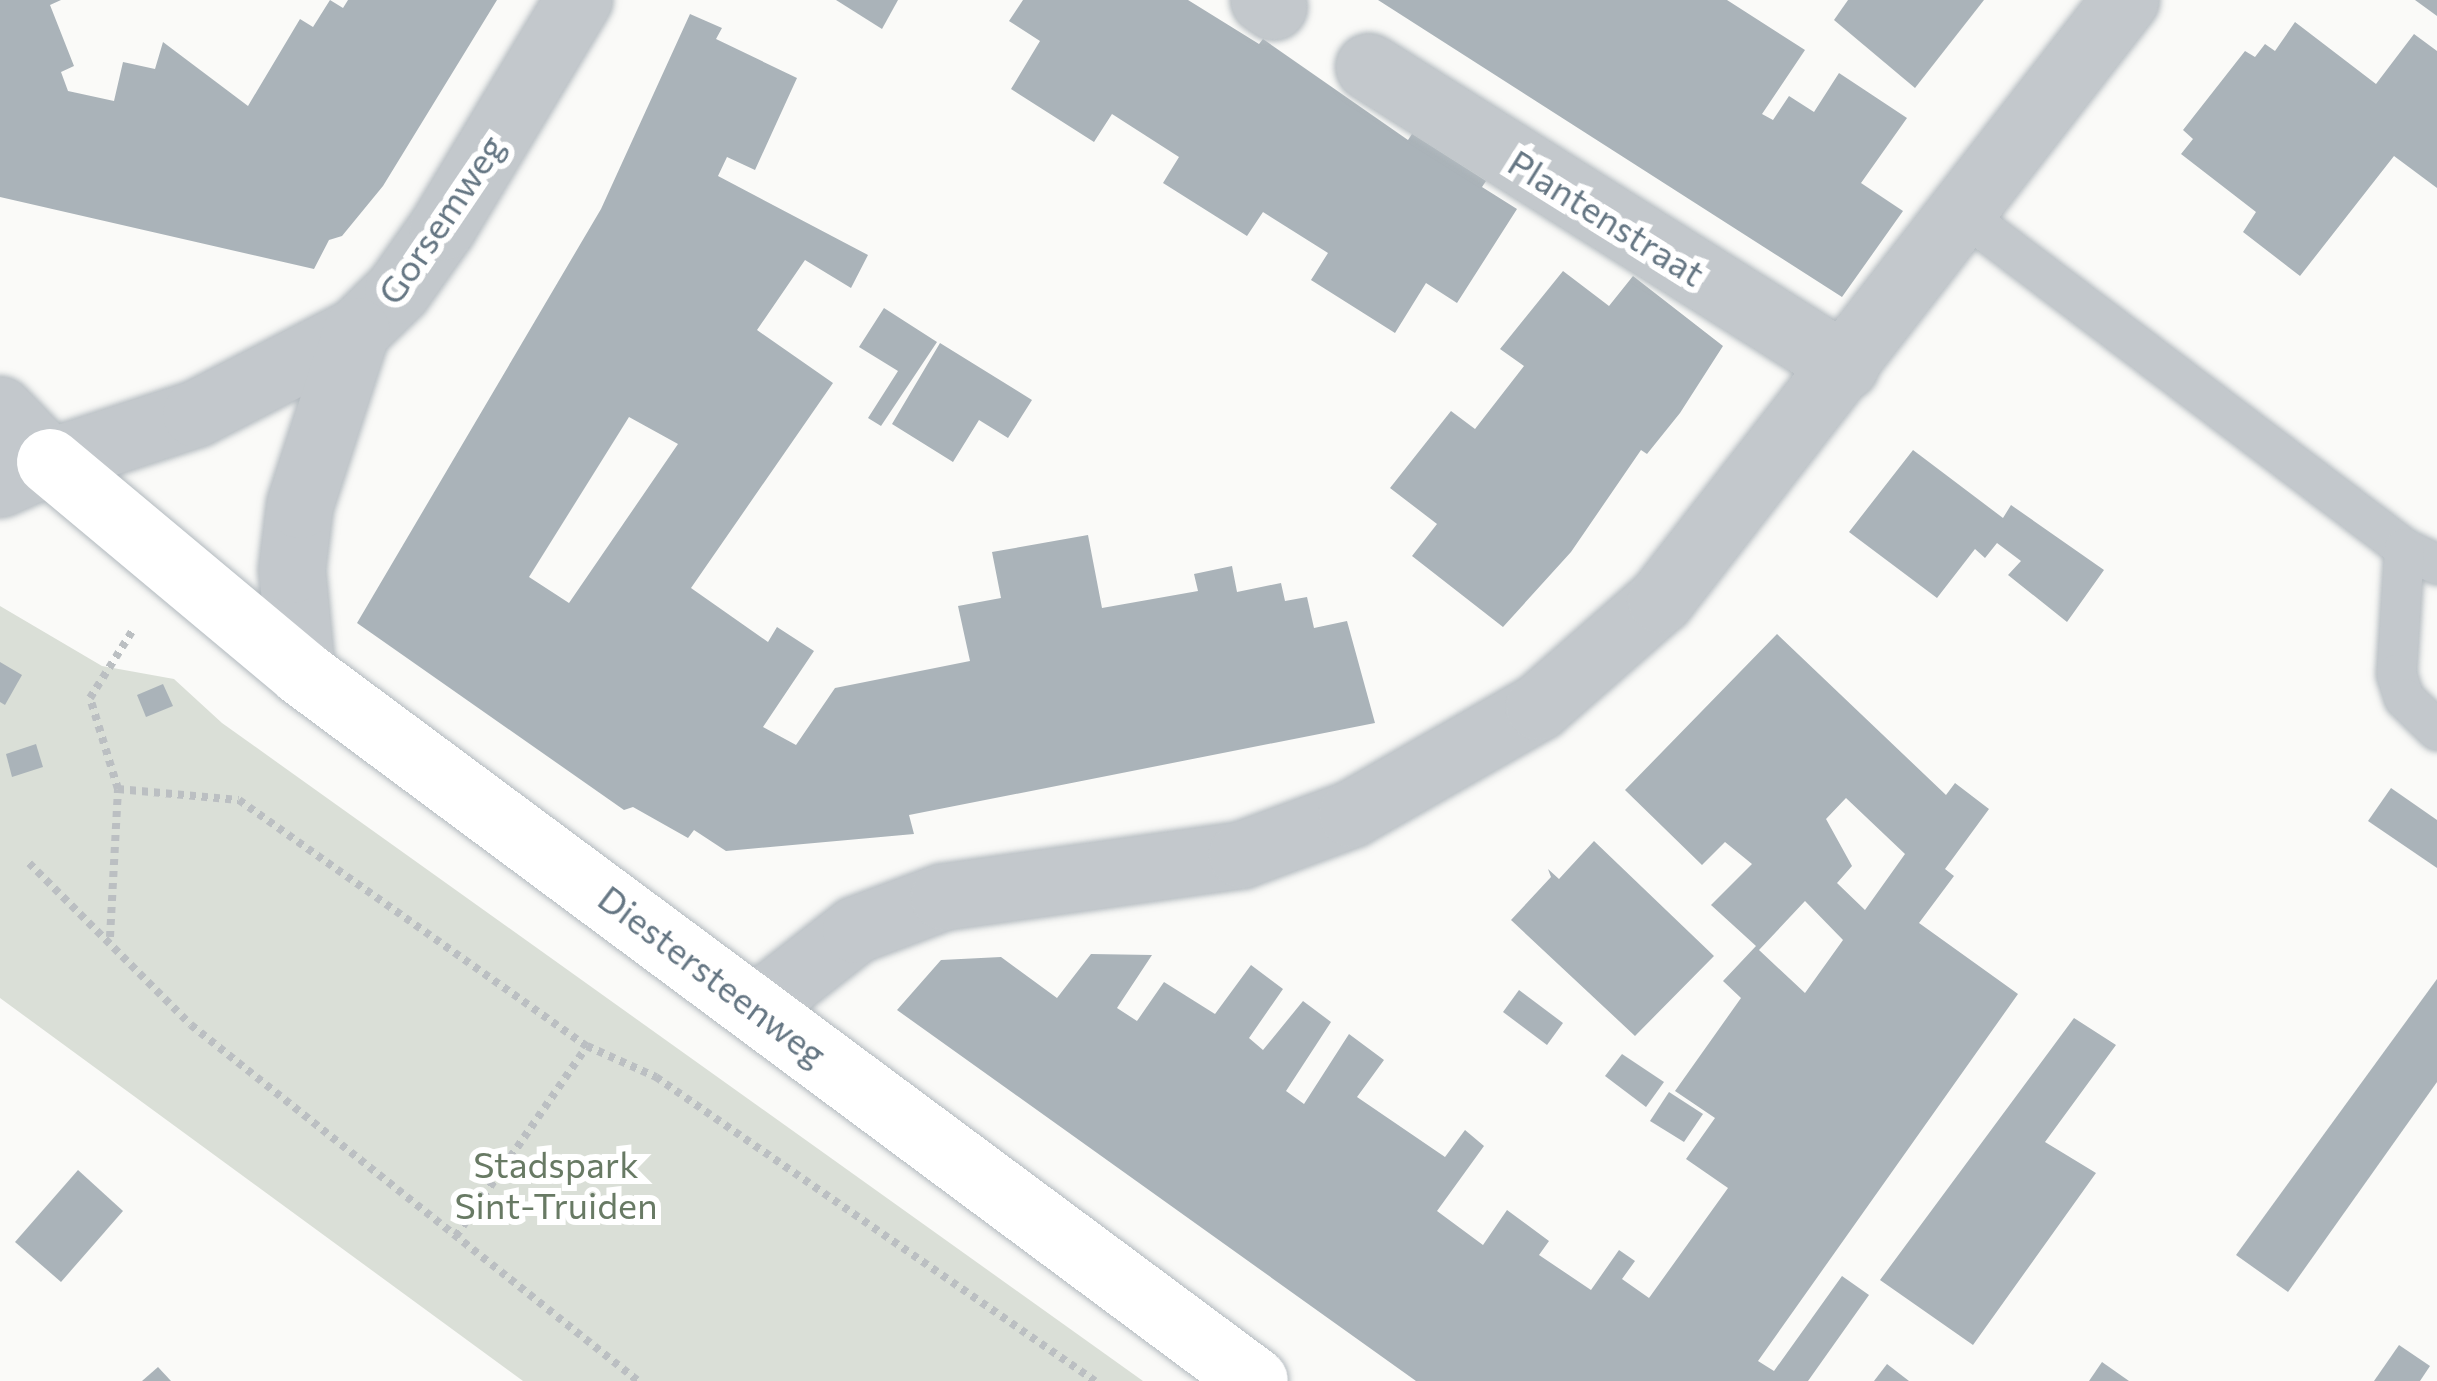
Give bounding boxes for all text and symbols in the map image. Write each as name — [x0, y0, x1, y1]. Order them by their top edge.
street label: Gorsemweg — [368, 126, 512, 312]
street label: Plantenstraat — [1501, 140, 1713, 294]
street label: Diestersteenweg — [591, 875, 835, 1075]
park label: Stadspark Sint-Truiden — [454, 1141, 658, 1226]

